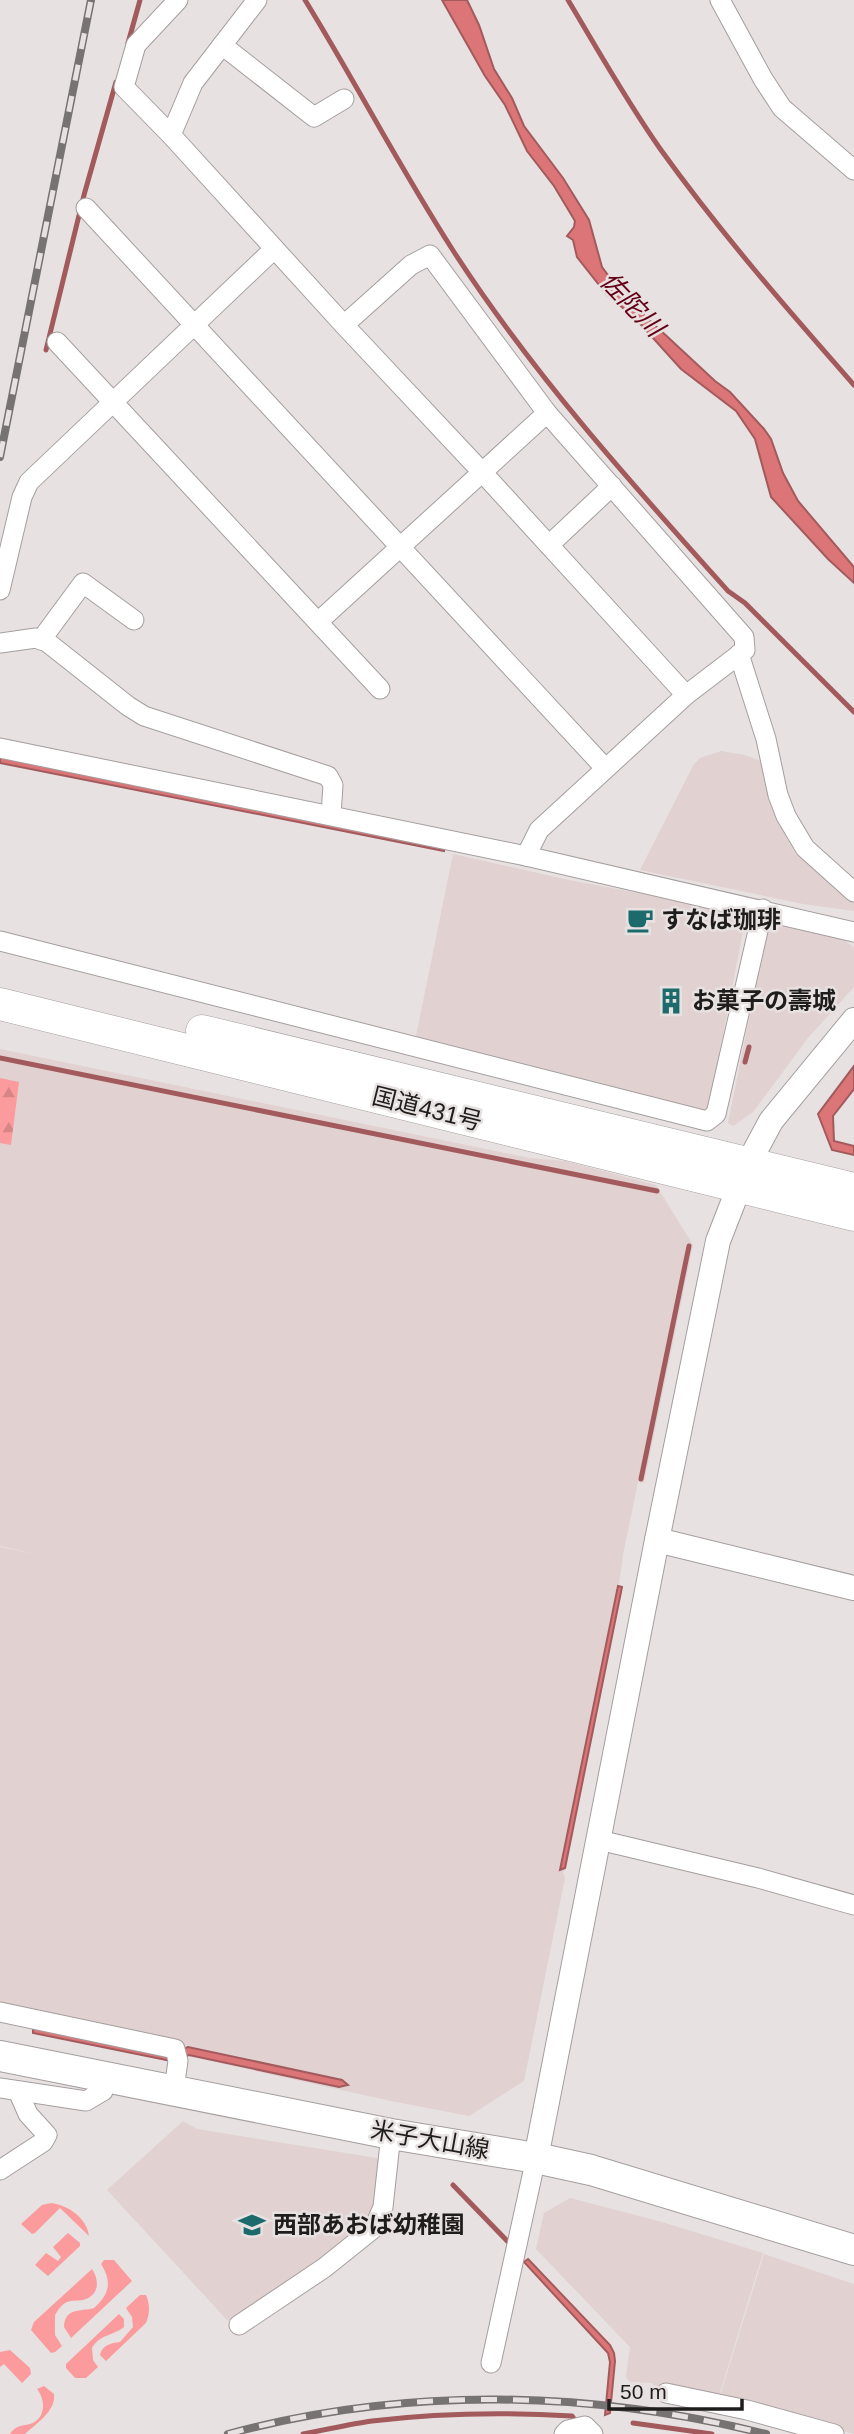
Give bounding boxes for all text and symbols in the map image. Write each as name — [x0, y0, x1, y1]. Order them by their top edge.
water label: 佐陀川 — [594, 266, 672, 345]
cafe icon: すなば珈琲 — [625, 905, 655, 935]
place label: すなば珈琲 — [661, 906, 781, 933]
building icon: お菓子の壽城 — [656, 986, 686, 1016]
place label: お菓子の壽城 — [692, 987, 836, 1014]
street label: 国道431号 — [369, 1082, 485, 1135]
street label: 米子大山線 — [369, 2116, 492, 2163]
school or university icon: 西部あおば幼稚園 — [237, 2210, 267, 2240]
place label: 西部あおば幼稚園 — [273, 2211, 465, 2238]
scale bar — [609, 2368, 742, 2412]
text: 50 m — [620, 2380, 667, 2403]

